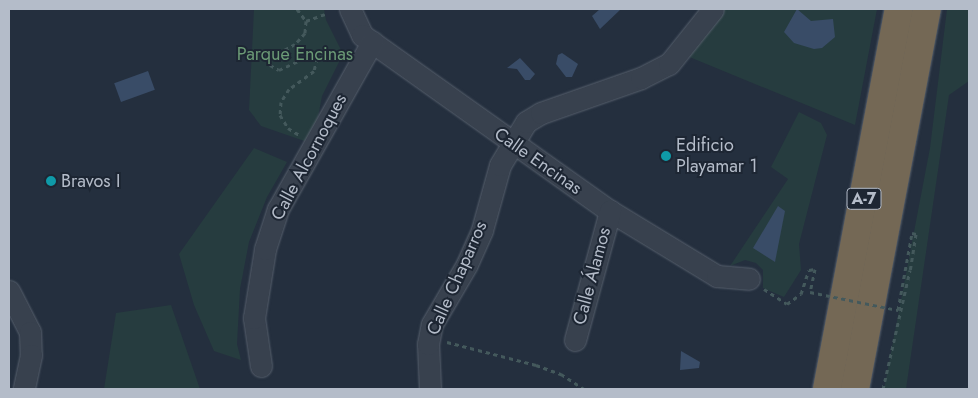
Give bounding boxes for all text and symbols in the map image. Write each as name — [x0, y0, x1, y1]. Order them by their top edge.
park label: Parque Encinas — [237, 43, 353, 65]
street label: Calle Alcornoques — [267, 90, 351, 224]
street label: Calle Encinas — [490, 123, 586, 199]
place label: Edificio Playamar 1 — [676, 135, 758, 178]
marker: Edificio Playamar 1 — [660, 150, 672, 162]
place label: Bravos I — [61, 170, 120, 192]
marker: Bravos I — [45, 175, 57, 187]
road number: A-7 — [846, 185, 882, 212]
street label: Calle Chaparros — [422, 218, 492, 338]
street label: Calle Álamos — [569, 225, 615, 327]

